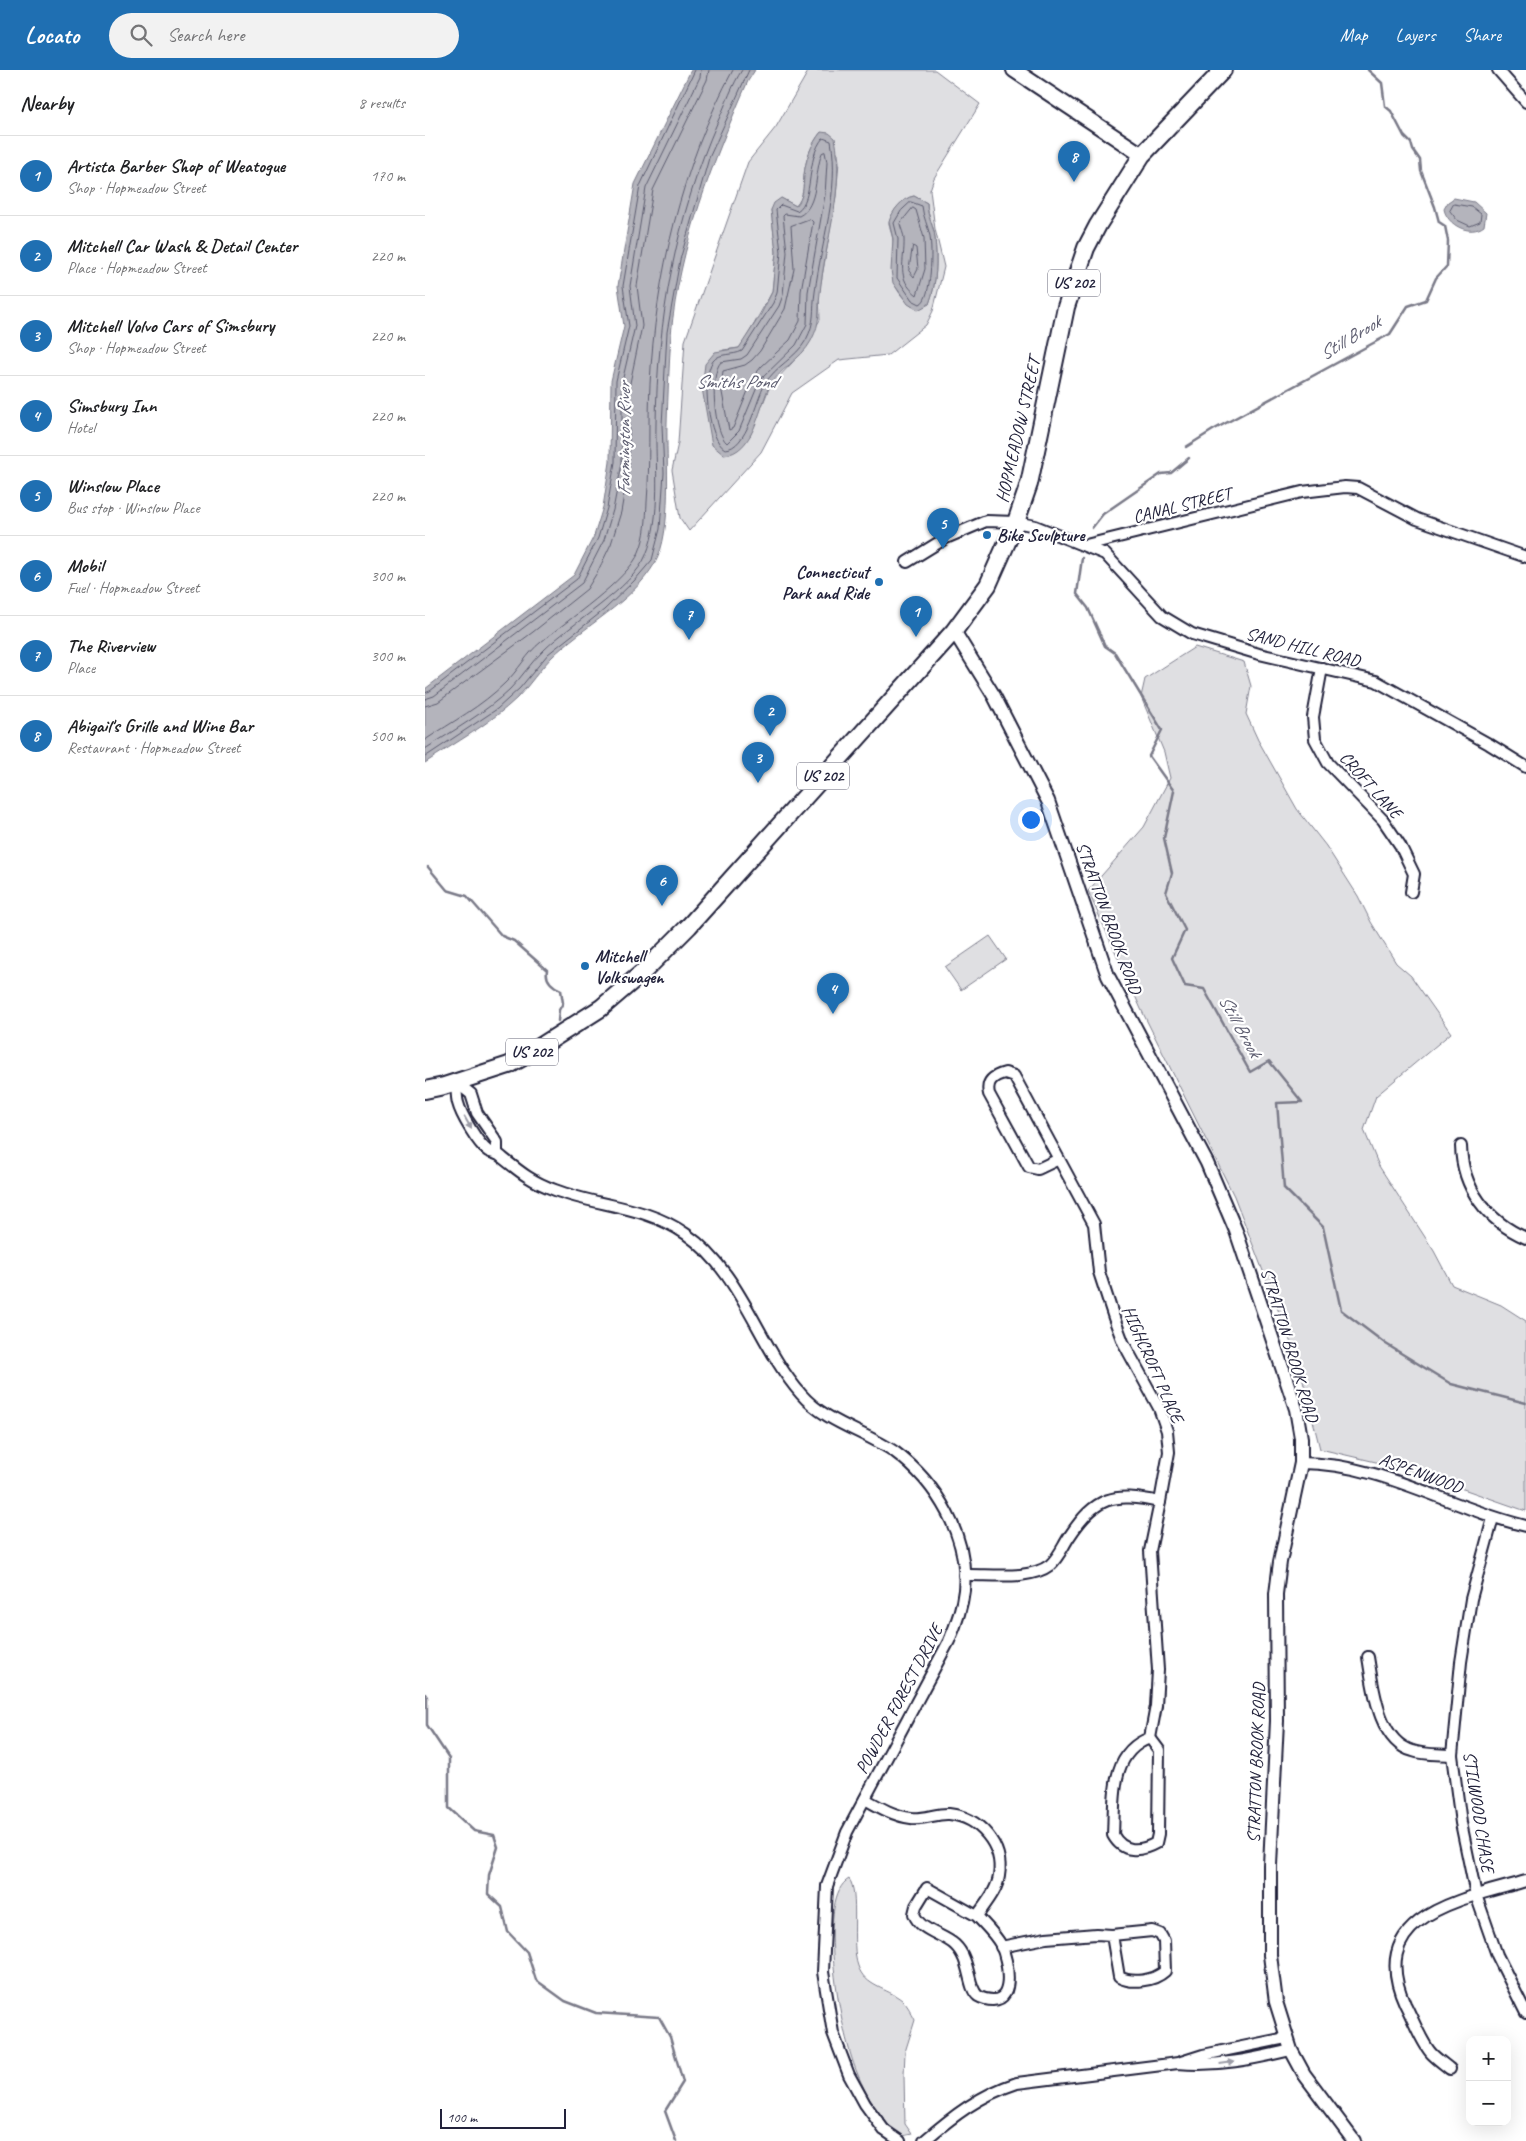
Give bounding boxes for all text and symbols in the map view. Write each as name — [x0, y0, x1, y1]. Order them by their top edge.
search box — [109, 13, 459, 58]
text: Locato — [25, 20, 79, 50]
icon: search — [127, 21, 155, 49]
text: Search here — [167, 23, 245, 47]
text: Map — [1340, 24, 1368, 46]
text: Layers — [1396, 24, 1435, 46]
text: Share — [1463, 24, 1501, 46]
text: Nearby — [20, 90, 73, 116]
text: 8 results — [358, 93, 405, 113]
pin: 8 — [1058, 141, 1090, 182]
text: Artista Barber Shop of Weatogue — [67, 154, 285, 178]
text: 1 — [32, 166, 40, 186]
text: 170 m — [371, 166, 405, 186]
text: Shop · Hopmeadow Street — [67, 178, 206, 198]
text: Mitchell Car Wash & Detail Center — [67, 234, 297, 258]
text: 2 — [32, 246, 40, 266]
text: 220 m — [371, 246, 405, 266]
text: Place · Hopmeadow Street — [67, 258, 207, 278]
road number: US 202 — [1048, 270, 1100, 297]
water label: Still Brook — [1315, 309, 1388, 366]
text: Mitchell Volvo Cars of Simsbury — [67, 314, 274, 338]
text: 3 — [32, 326, 40, 346]
text: 220 m — [371, 326, 405, 346]
text: Shop · Hopmeadow Street — [67, 338, 206, 358]
street label: HOPMEADOW STREET — [991, 351, 1046, 505]
water label: Smiths Pond — [696, 370, 782, 394]
water label: Farmington River — [612, 379, 636, 496]
text: Simsbury Inn — [67, 394, 157, 418]
text: 4 — [32, 406, 40, 426]
text: 220 m — [371, 406, 405, 426]
text: Hotel — [67, 418, 95, 438]
text: Winslow Place — [67, 474, 159, 498]
street label: CANAL STREET — [1131, 481, 1237, 528]
text: 5 — [33, 486, 39, 506]
text: 220 m — [371, 486, 405, 506]
text: Bus stop · Winslow Place — [67, 498, 200, 518]
pin: 5 — [927, 508, 959, 549]
place label: Bike Sculpture — [997, 524, 1086, 546]
marker: Bike Sculpture — [981, 529, 993, 541]
text: Mobil — [67, 554, 103, 578]
place label: Connecticut Park and Ride — [782, 561, 872, 604]
text: 6 — [32, 566, 40, 586]
text: 300 m — [371, 566, 405, 586]
marker: Connecticut Park and Ride — [873, 576, 885, 588]
text: Fuel · Hopmeadow Street — [67, 578, 199, 598]
pin: 1 — [900, 596, 932, 637]
pin: 7 — [673, 599, 705, 640]
street label: SAND HILL ROAD — [1244, 622, 1364, 672]
text: The Riverview — [67, 634, 155, 658]
text: 7 — [32, 646, 40, 666]
text: 300 m — [371, 646, 405, 666]
text: Place — [67, 658, 95, 678]
pin: 2 — [754, 695, 786, 736]
text: Abigail's Grille and Wine Bar — [67, 714, 253, 738]
text: 8 — [32, 726, 40, 746]
text: 500 m — [371, 726, 405, 746]
text: Restaurant · Hopmeadow Street — [67, 738, 240, 758]
pin: 3 — [742, 742, 774, 783]
street label: CROFT LANE — [1335, 747, 1408, 825]
road number: US 202 — [797, 762, 849, 789]
your location — [1018, 807, 1044, 833]
street label: STRATTON BROOK ROAD — [1071, 839, 1147, 998]
pin: 6 — [646, 865, 678, 906]
place label: Mitchell Volkswagen — [595, 945, 665, 988]
marker: Mitchell Volkswagen — [579, 960, 591, 972]
pin: 4 — [817, 973, 849, 1014]
water label: Still Brook — [1213, 991, 1268, 1064]
road number: US 202 — [506, 1039, 558, 1066]
one-way arrow — [464, 1116, 472, 1131]
street label: STRATTON BROOK ROAD — [1256, 1265, 1324, 1426]
street label: HIGHCROFT PLACE — [1117, 1302, 1190, 1428]
street label: ASPENWOOD — [1376, 1448, 1467, 1499]
street label: POWDER FOREST DRIVE — [850, 1619, 949, 1777]
street label: STRATTON BROOK ROAD — [1242, 1681, 1270, 1843]
street label: STILWOOD CHASE — [1459, 1750, 1500, 1876]
map controls — [1466, 2036, 1511, 2126]
button: + — [1466, 2036, 1511, 2081]
one-way arrow — [1219, 2059, 1235, 2067]
button: − — [1466, 2081, 1511, 2126]
scale bar — [440, 2106, 566, 2129]
text: 100 m — [447, 2109, 477, 2126]

